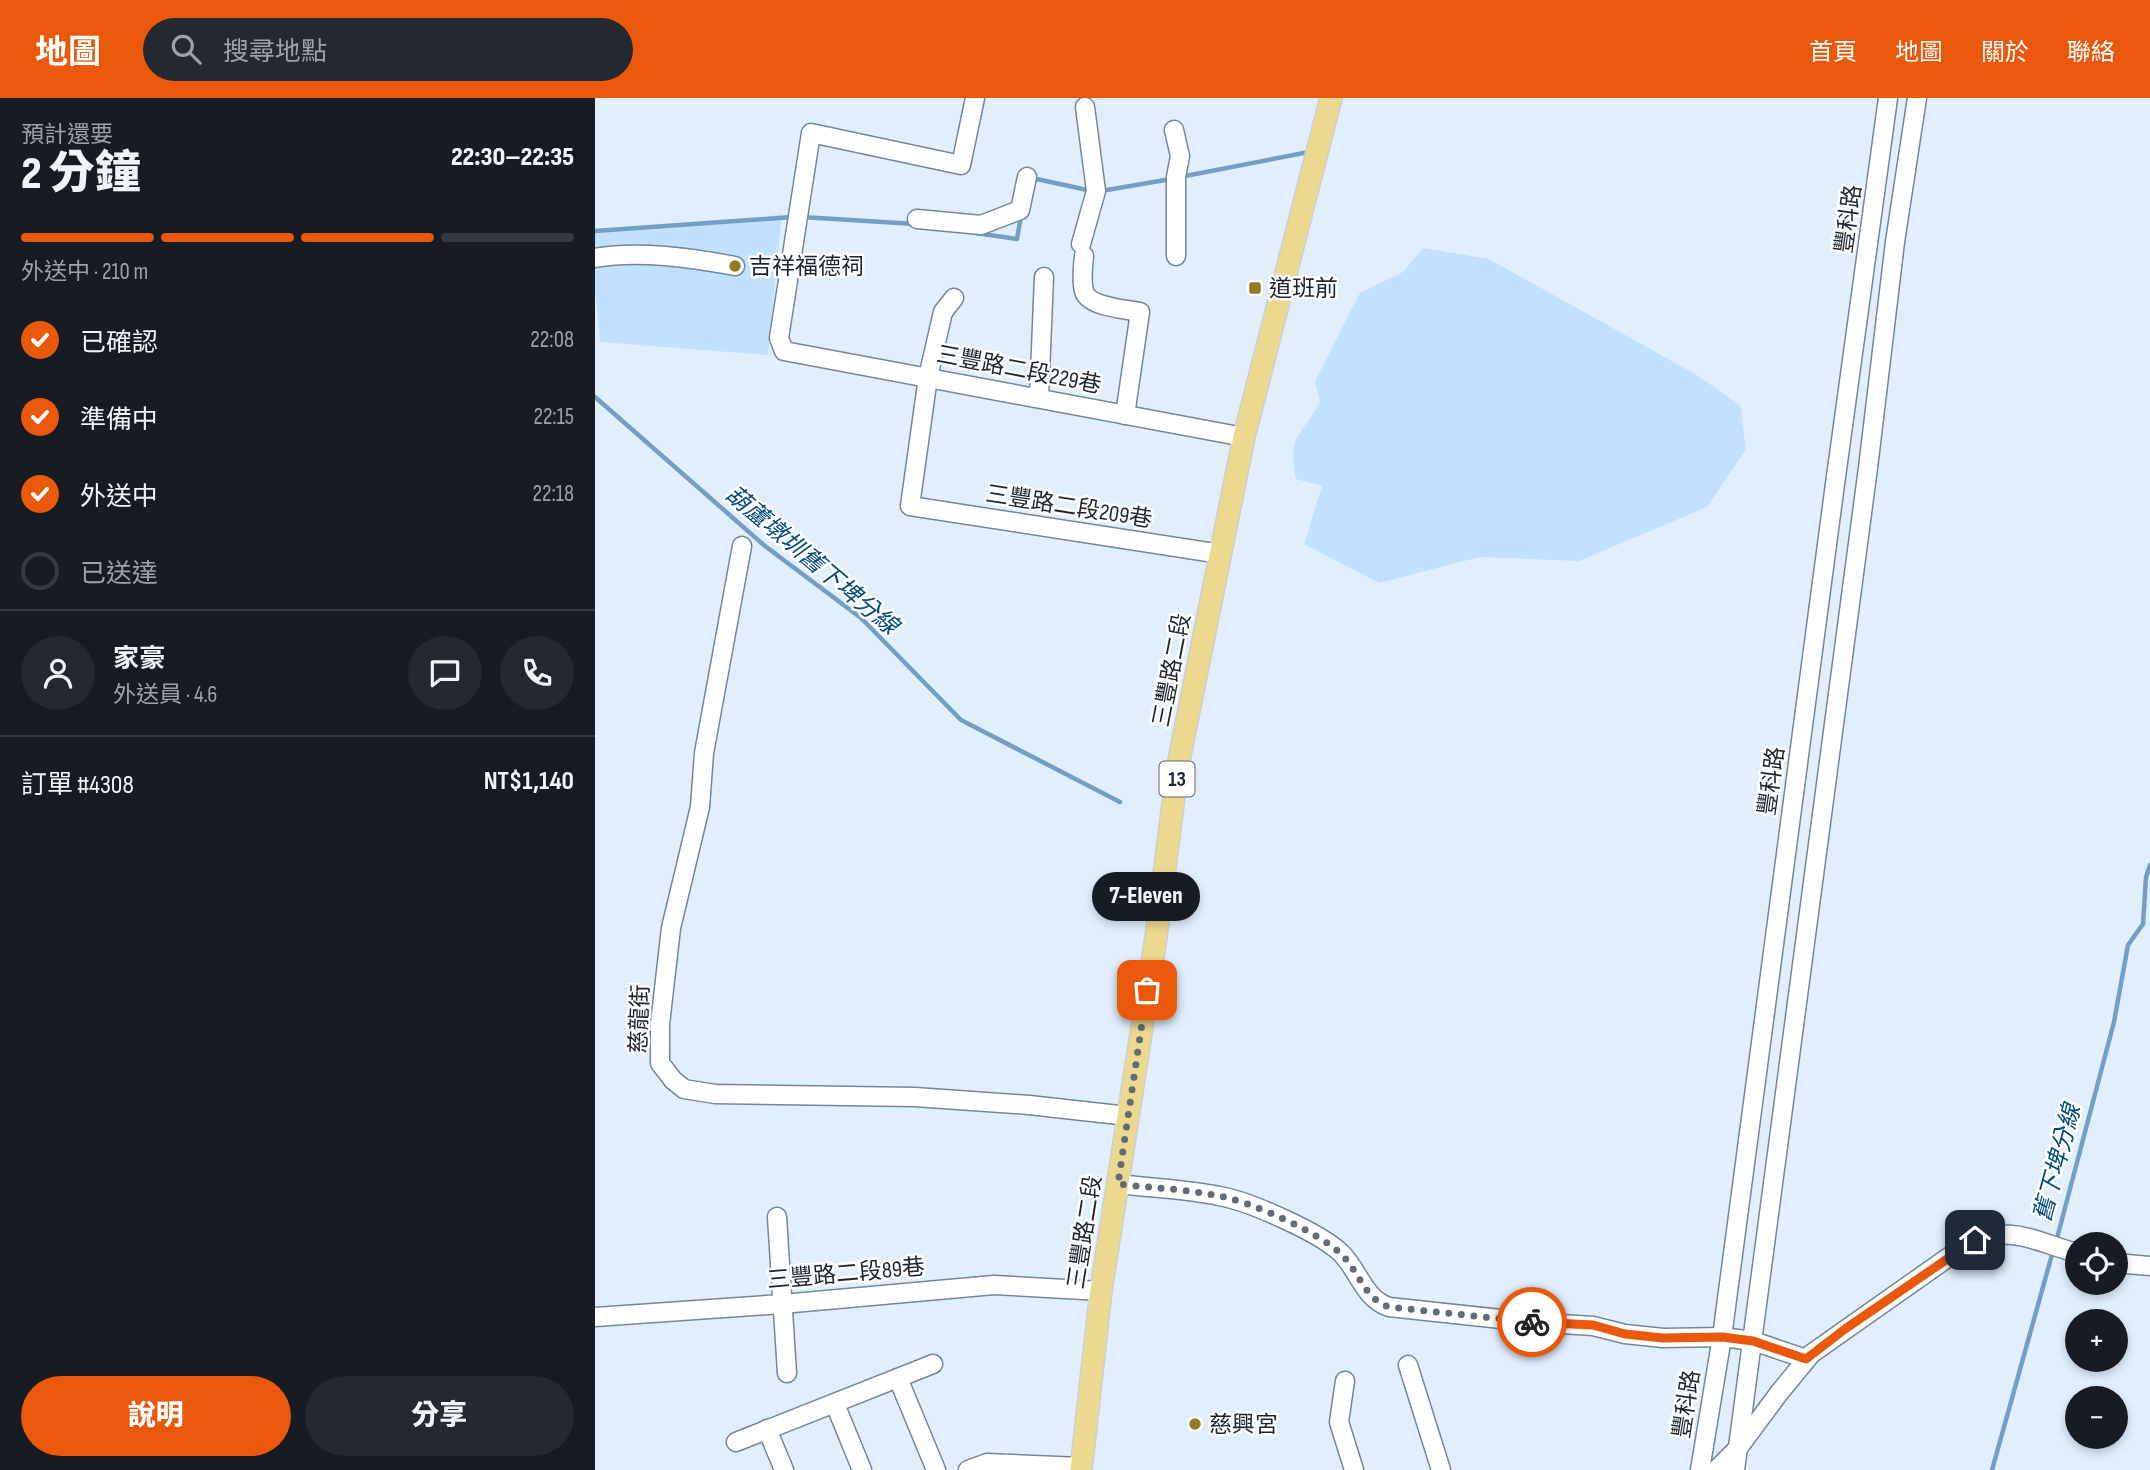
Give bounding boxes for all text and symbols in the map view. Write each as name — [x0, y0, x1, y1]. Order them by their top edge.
search box — [143, 18, 633, 81]
icon: search — [167, 30, 205, 68]
text: 地圖 — [35, 33, 101, 73]
text: 搜尋地點 — [223, 37, 327, 68]
text: 首頁 — [1809, 38, 1857, 67]
text: 地圖 — [1895, 38, 1943, 67]
text: 關於 — [1981, 38, 2029, 67]
text: 聯絡 — [2067, 38, 2115, 67]
text: 預計還要 — [21, 121, 113, 149]
text: 22:30–22:35 — [451, 142, 574, 173]
text: 2 分鐘 — [21, 147, 141, 202]
street label: 豐科路 — [1830, 183, 1868, 255]
place label: 吉祥福德祠 — [749, 253, 864, 281]
text: 外送中 · 210 m — [21, 258, 148, 286]
marker: 吉祥福德祠 — [727, 258, 743, 274]
place label: 道班前 — [1269, 275, 1338, 303]
marker: 道班前 — [1247, 280, 1263, 296]
icon: check — [21, 321, 59, 359]
text: 22:08 — [530, 326, 574, 354]
text: 已確認 — [80, 328, 158, 359]
street label: 三豐路二段229巷 — [934, 340, 1104, 400]
icon: check — [21, 398, 59, 436]
text: 22:15 — [533, 403, 574, 431]
text: 準備中 — [80, 405, 158, 436]
icon: check — [21, 475, 59, 513]
text: 22:18 — [533, 480, 574, 508]
water label: 葫蘆墩圳舊下埤分線 — [720, 480, 906, 643]
street label: 三豐路二段209巷 — [984, 480, 1154, 534]
text: 外送中 — [80, 482, 158, 513]
text: 已送達 — [80, 559, 158, 590]
street label: 三豐路二段 — [1147, 611, 1197, 729]
button: person — [21, 636, 95, 710]
button: chat — [408, 636, 482, 710]
button: phone — [500, 636, 574, 710]
text: 家豪 — [113, 644, 165, 675]
text: 外送員 · 4.6 — [113, 681, 217, 709]
street label: 豐科路 — [1753, 745, 1791, 817]
road number: 13 — [1159, 762, 1195, 796]
text: NT$1,140 — [484, 766, 574, 797]
text: 訂單 #4308 — [21, 770, 134, 801]
callout: 7-Eleven — [1093, 871, 1201, 920]
text: 7-Eleven — [1109, 882, 1183, 910]
pin — [1117, 960, 1177, 1020]
icon: bag — [1128, 971, 1166, 1009]
street label: 慈龍街 — [625, 984, 655, 1054]
water label: 舊下埤分線 — [2028, 1099, 2088, 1225]
street label: 三豐路二段 — [1062, 1173, 1108, 1291]
pin — [1945, 1210, 2005, 1270]
icon: home — [1956, 1221, 1994, 1259]
map controls — [2065, 1232, 2128, 1449]
button: locate — [2065, 1232, 2128, 1295]
street label: 三豐路二段89巷 — [766, 1253, 926, 1295]
courier — [1497, 1287, 1567, 1357]
icon: bike — [1513, 1303, 1551, 1341]
button: + — [2065, 1309, 2128, 1372]
street label: 豐科路 — [1668, 1368, 1706, 1440]
button: 說明 — [21, 1376, 291, 1456]
button: 分享 — [305, 1376, 574, 1456]
button: − — [2065, 1386, 2128, 1449]
place label: 慈興宮 — [1209, 1411, 1278, 1439]
marker: 慈興宮 — [1187, 1416, 1203, 1432]

